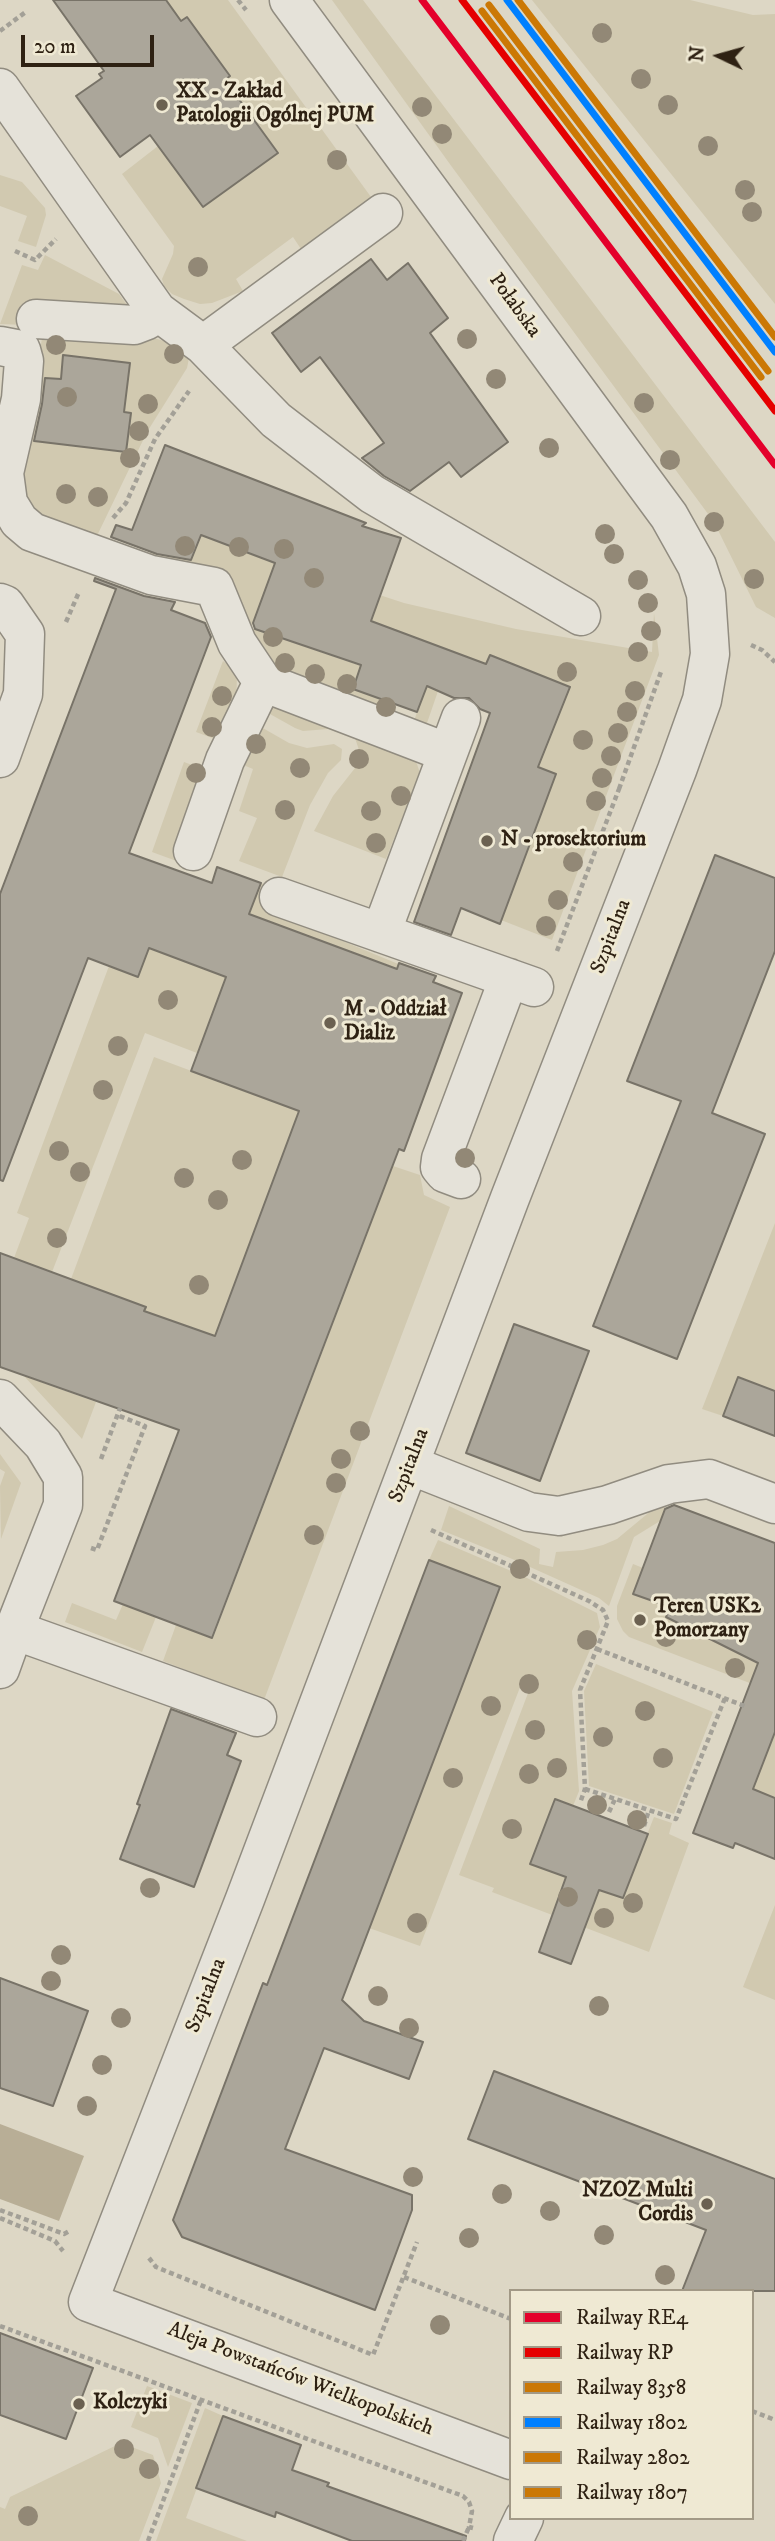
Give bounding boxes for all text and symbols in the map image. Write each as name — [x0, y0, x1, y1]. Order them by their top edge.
scale bar — [24, 21, 158, 65]
north arrow — [684, 21, 754, 91]
text: 20 m — [34, 34, 76, 60]
text: N — [685, 45, 710, 63]
place label: XX - Zakład Patologii Ogólnej PUM — [176, 80, 374, 130]
marker: XX - Zakład Patologii Ogólnej PUM — [154, 97, 170, 113]
street label: Połabska — [482, 269, 546, 343]
place label: N - prosektorium — [501, 828, 646, 854]
marker: N - prosektorium — [479, 833, 495, 849]
street label: Szpitalna — [586, 896, 638, 978]
place label: M - Oddział Dializ — [344, 998, 446, 1048]
marker: M - Oddział Dializ — [322, 1015, 338, 1031]
street label: Szpitalna — [384, 1425, 436, 1507]
place label: Teren USK2 Pomorzany — [654, 1595, 761, 1645]
marker: Teren USK2 Pomorzany — [632, 1612, 648, 1628]
street label: Szpitalna — [181, 1955, 233, 2037]
place label: NZOZ Multi Cordis — [582, 2179, 693, 2229]
marker: NZOZ Multi Cordis — [699, 2196, 715, 2212]
legend — [509, 2289, 754, 2520]
text: Railway RE4 — [576, 2305, 688, 2331]
street label: Aleja Powstańców Wielkopolskich — [163, 2318, 437, 2442]
text: Railway RP — [576, 2340, 673, 2366]
text: Railway 8358 — [576, 2375, 686, 2401]
place label: Kolczyki — [93, 2391, 167, 2417]
marker: Kolczyki — [71, 2396, 87, 2412]
text: Railway 1802 — [576, 2410, 687, 2436]
text: Railway 2802 — [576, 2445, 690, 2471]
text: Railway 1807 — [576, 2480, 688, 2506]

